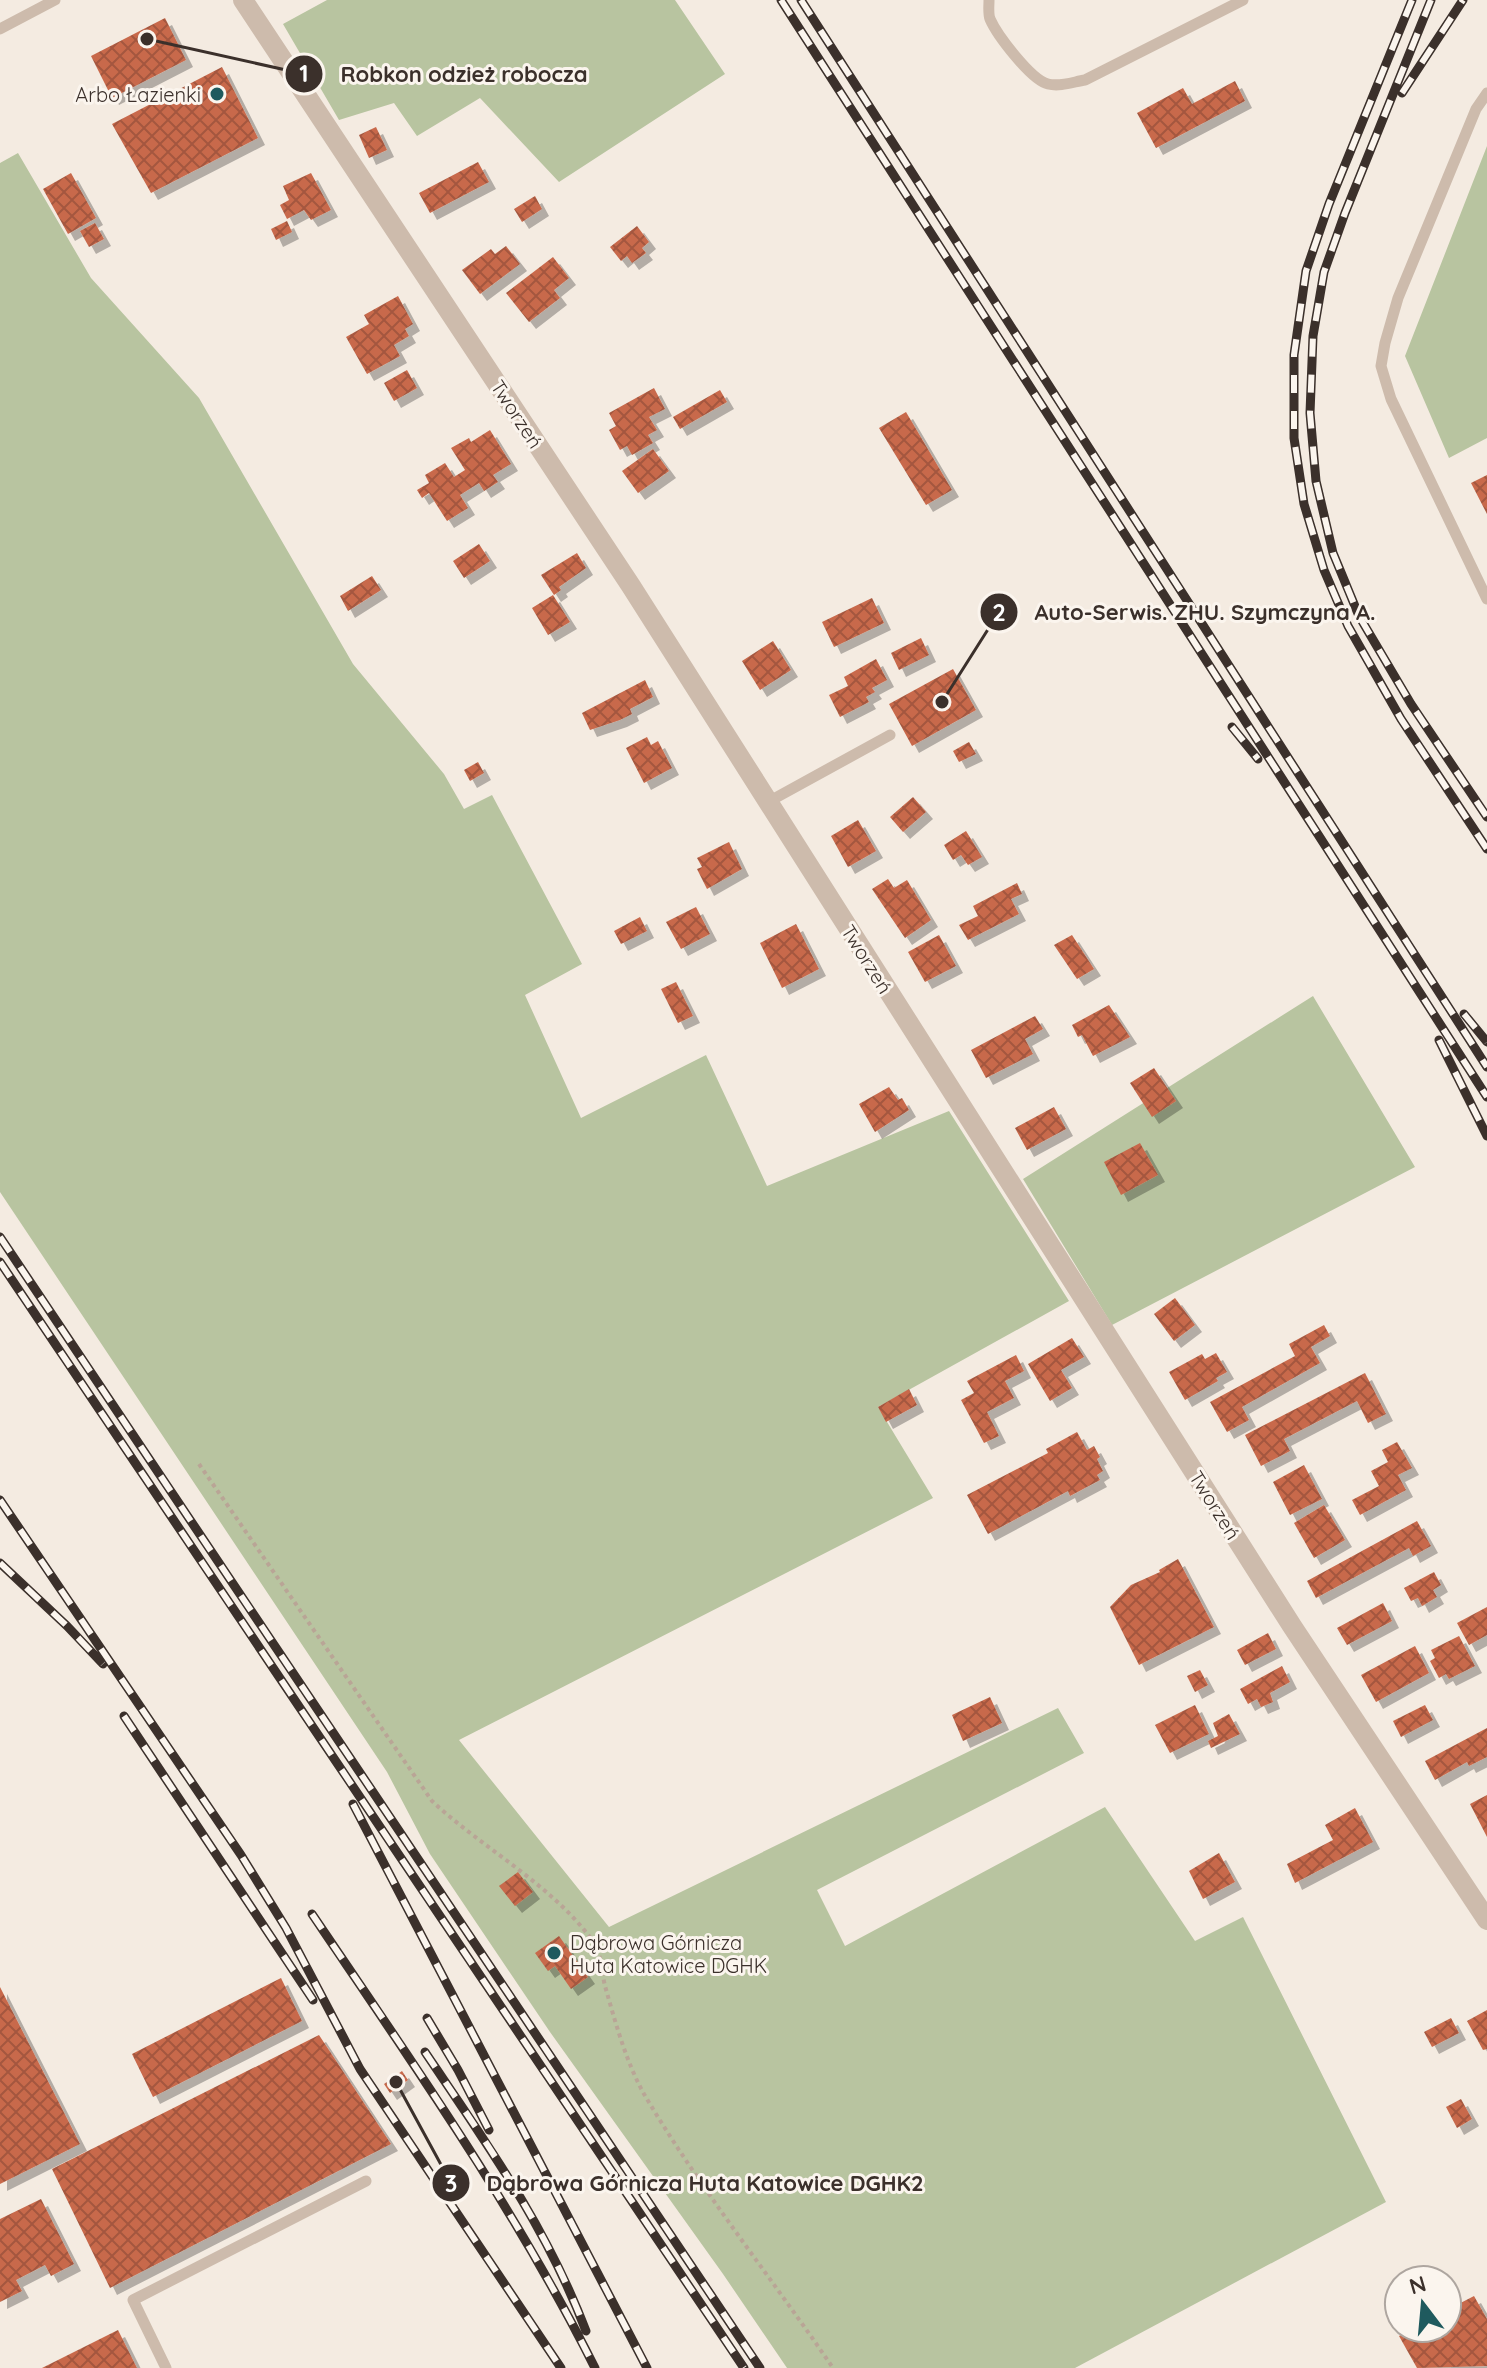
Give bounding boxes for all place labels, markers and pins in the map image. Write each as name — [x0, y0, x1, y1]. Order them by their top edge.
callout: Robkon odzież robocza — [284, 51, 603, 97]
place label: Arbo Łazienki — [75, 82, 201, 107]
marker: Arbo Łazienki — [208, 85, 226, 103]
callout: Auto-Serwis. ZHU. Szymczyna A. — [979, 589, 1392, 635]
place label: Dąbrowa Górnicza Huta Katowice DGHK — [570, 1930, 767, 1978]
marker: Dąbrowa Górnicza Huta Katowice DGHK — [545, 1944, 563, 1962]
callout: Dąbrowa Górnicza Huta Katowice DGHK2 — [431, 2160, 940, 2206]

